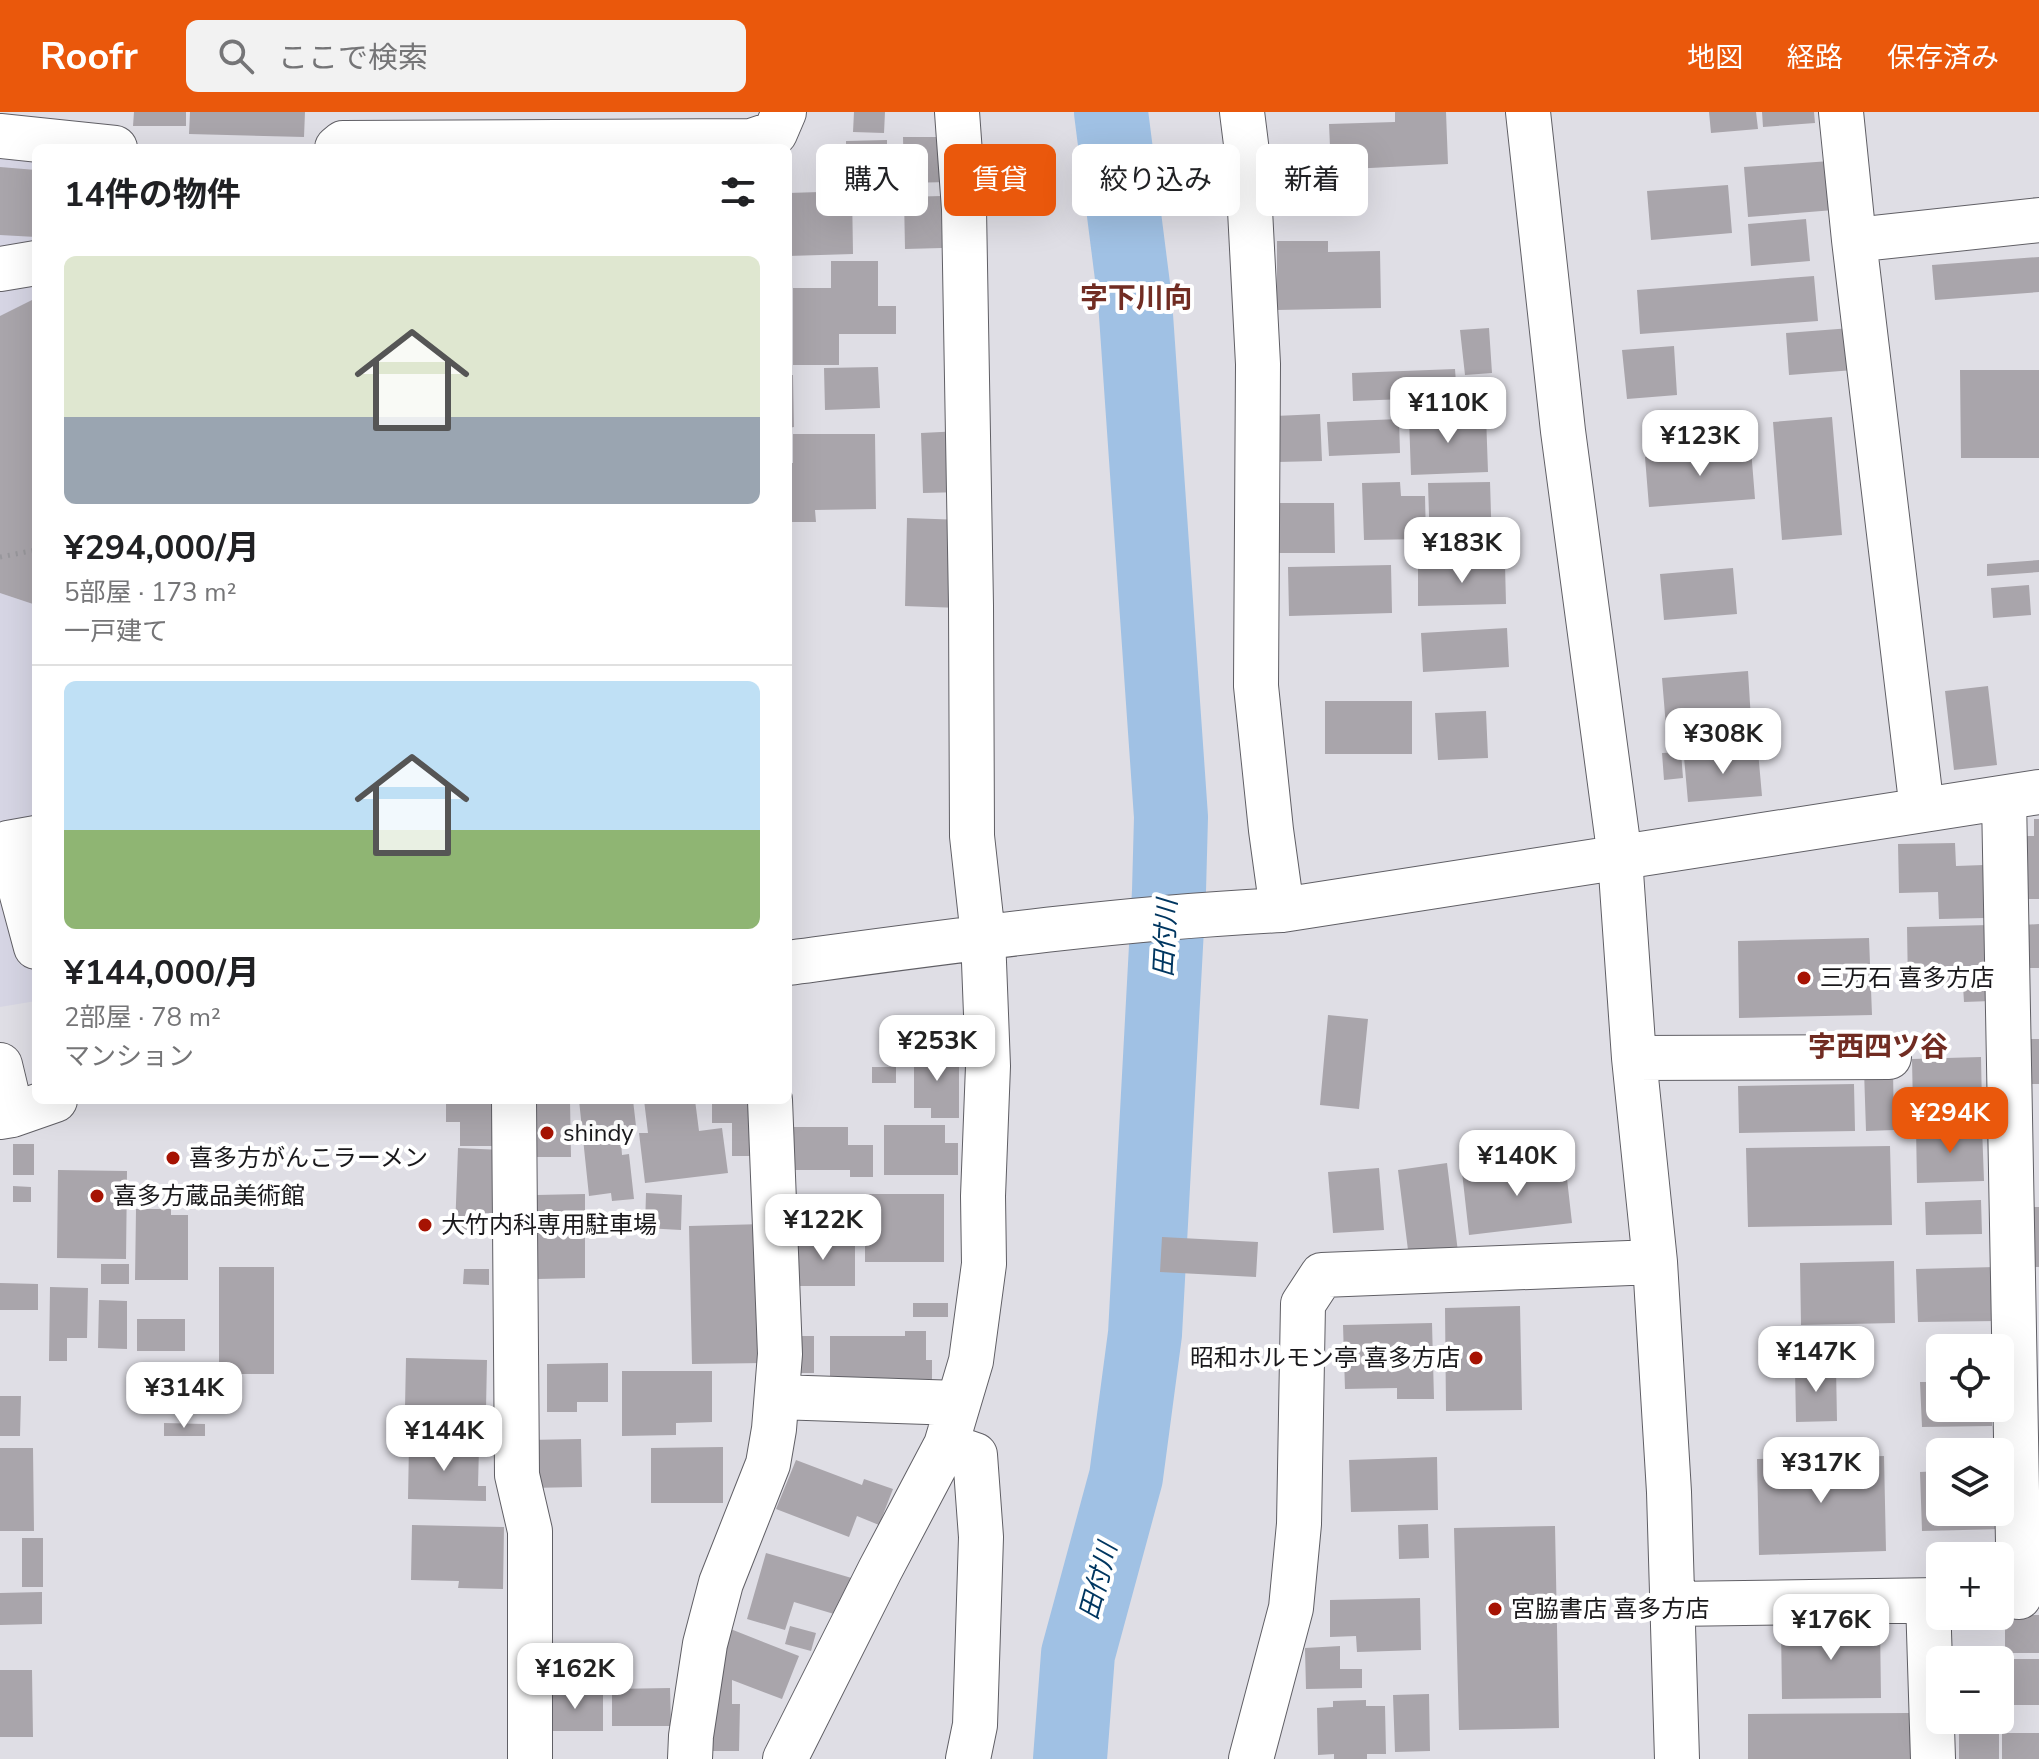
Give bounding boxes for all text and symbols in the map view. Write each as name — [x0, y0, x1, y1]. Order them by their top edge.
search box — [186, 20, 746, 92]
text: Roofr — [40, 31, 138, 82]
icon: search — [214, 34, 258, 78]
text: ここで検索 — [278, 38, 428, 79]
text: 地図 — [1687, 39, 1743, 77]
text: 経路 — [1787, 39, 1843, 77]
text: 保存済み — [1887, 39, 1999, 77]
chip: 購入 — [816, 144, 928, 216]
chip: 賃貸 — [944, 144, 1056, 216]
chip: 絞り込み — [1072, 144, 1240, 216]
chip: 新着 — [1256, 144, 1368, 216]
icon: filters — [716, 170, 760, 214]
text: 14件の物件 — [64, 172, 241, 218]
district label: 字下川向 — [1080, 279, 1192, 317]
icon: home — [340, 308, 484, 452]
pin: ¥110K — [1392, 377, 1504, 445]
text: ¥110K — [1408, 385, 1488, 420]
pin: ¥123K — [1644, 410, 1756, 478]
text: ¥123K — [1660, 418, 1740, 453]
pin: ¥183K — [1406, 517, 1518, 585]
text: ¥294,000/月 — [64, 525, 260, 571]
text: ¥183K — [1422, 525, 1502, 560]
text: 5部屋 · 173 m² — [64, 575, 237, 610]
text: 一戸建て — [64, 614, 168, 649]
pin: ¥308K — [1667, 708, 1779, 776]
text: ¥308K — [1683, 716, 1763, 751]
icon: home — [340, 733, 484, 877]
water label: 田付川 — [1146, 895, 1185, 978]
text: ¥144,000/月 — [64, 950, 260, 996]
place label: 三万石 喜多方店 — [1820, 962, 1994, 994]
marker: 三万石 喜多方店 — [1795, 969, 1813, 987]
text: 2部屋 · 78 m² — [64, 1000, 221, 1035]
pin: ¥253K — [881, 1015, 993, 1083]
text: ¥253K — [897, 1023, 977, 1058]
district label: 字西四ツ谷 — [1808, 1028, 1948, 1066]
text: マンション — [64, 1039, 194, 1074]
pin: ¥294K — [1894, 1087, 2006, 1155]
text: ¥294K — [1910, 1095, 1990, 1130]
place label: shindy — [563, 1117, 634, 1149]
marker: shindy — [538, 1124, 556, 1142]
pin: ¥140K — [1461, 1130, 1573, 1198]
text: ¥140K — [1477, 1138, 1557, 1173]
place label: 喜多方がんこラーメン — [189, 1142, 428, 1174]
marker: 喜多方がんこラーメン — [164, 1149, 182, 1167]
place label: 喜多方蔵品美術館 — [113, 1180, 305, 1212]
marker: 喜多方蔵品美術館 — [88, 1187, 106, 1205]
pin: ¥122K — [767, 1194, 879, 1262]
text: ¥122K — [783, 1202, 863, 1237]
place label: 大竹内科専用駐車場 — [441, 1209, 657, 1241]
marker: 大竹内科専用駐車場 — [416, 1216, 434, 1234]
pin: ¥147K — [1760, 1326, 1872, 1394]
text: ¥147K — [1776, 1334, 1856, 1369]
map controls — [1926, 1334, 2014, 1734]
button: locate — [1926, 1334, 2014, 1422]
place label: 昭和ホルモン亭 喜多方店 — [1190, 1342, 1460, 1374]
marker: 昭和ホルモン亭 喜多方店 — [1467, 1349, 1485, 1367]
pin: ¥314K — [128, 1362, 240, 1430]
text: ¥314K — [144, 1370, 224, 1405]
pin: ¥144K — [388, 1405, 500, 1473]
text: ¥144K — [404, 1413, 484, 1448]
pin: ¥317K — [1765, 1437, 1877, 1505]
button: layers — [1926, 1438, 2014, 1526]
text: ¥317K — [1781, 1445, 1861, 1480]
water label: 田付川 — [1071, 1536, 1126, 1623]
button: + — [1926, 1542, 2014, 1630]
place label: 宮脇書店 喜多方店 — [1511, 1593, 1709, 1625]
pin: ¥176K — [1775, 1594, 1887, 1662]
marker: 宮脇書店 喜多方店 — [1486, 1600, 1504, 1618]
text: ¥176K — [1791, 1602, 1871, 1637]
pin: ¥162K — [519, 1643, 631, 1711]
button: − — [1926, 1646, 2014, 1734]
text: ¥162K — [535, 1651, 615, 1686]

